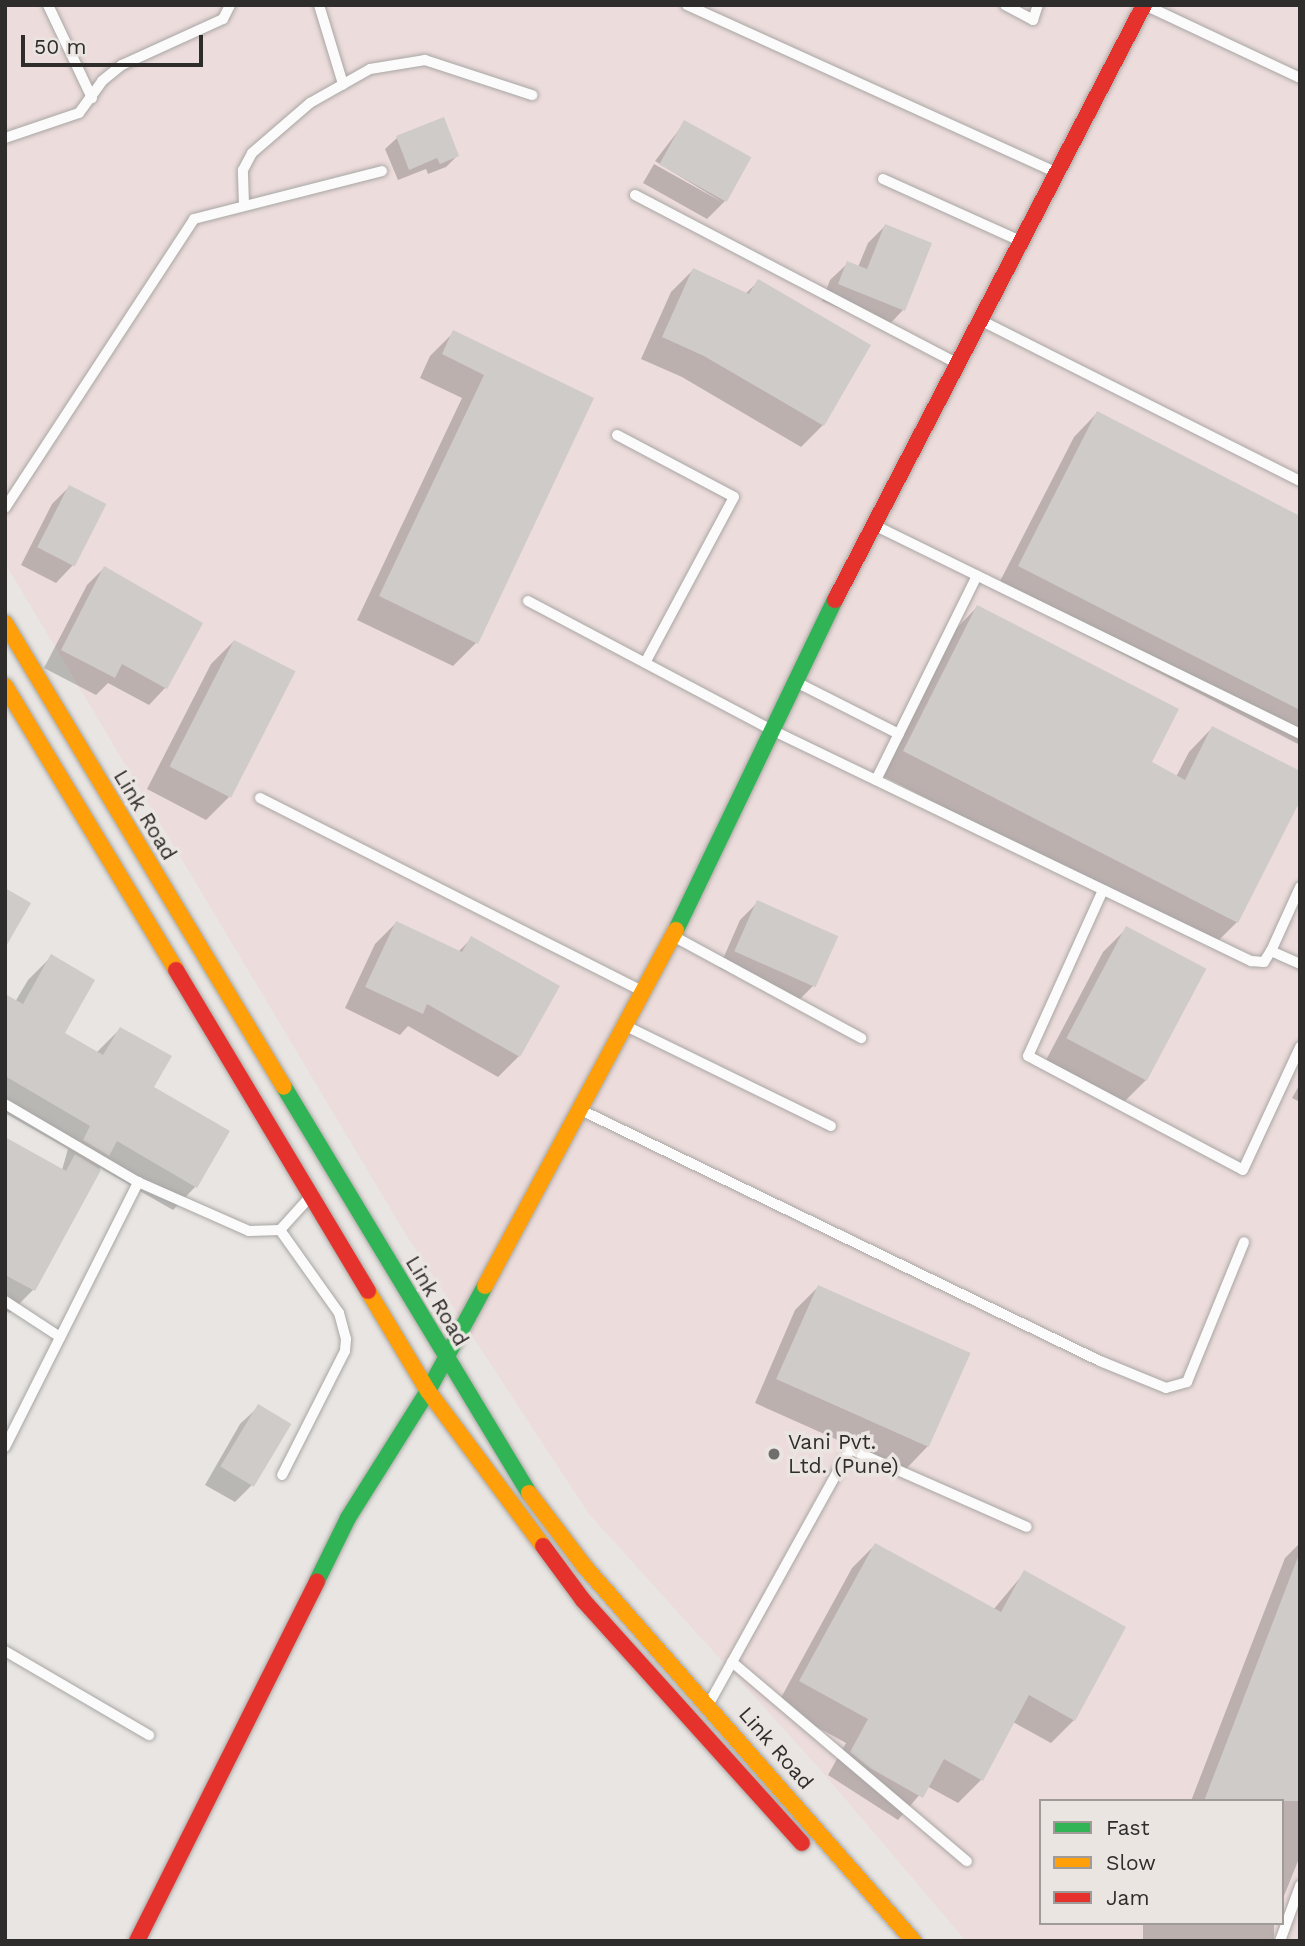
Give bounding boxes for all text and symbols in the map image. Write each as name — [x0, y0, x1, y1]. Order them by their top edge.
scale bar — [24, 21, 206, 65]
text: 50 m — [34, 34, 86, 59]
street label: Link Road — [108, 765, 182, 865]
street label: Link Road — [400, 1251, 474, 1351]
place label: Vani Pvt. Ltd. (Pune) — [788, 1429, 899, 1479]
marker: Vani Pvt. Ltd. (Pune) — [766, 1446, 782, 1462]
street label: Link Road — [733, 1701, 819, 1795]
legend — [1039, 1799, 1284, 1925]
text: Fast — [1106, 1815, 1150, 1840]
text: Slow — [1106, 1850, 1156, 1875]
text: Jam — [1106, 1885, 1149, 1910]

